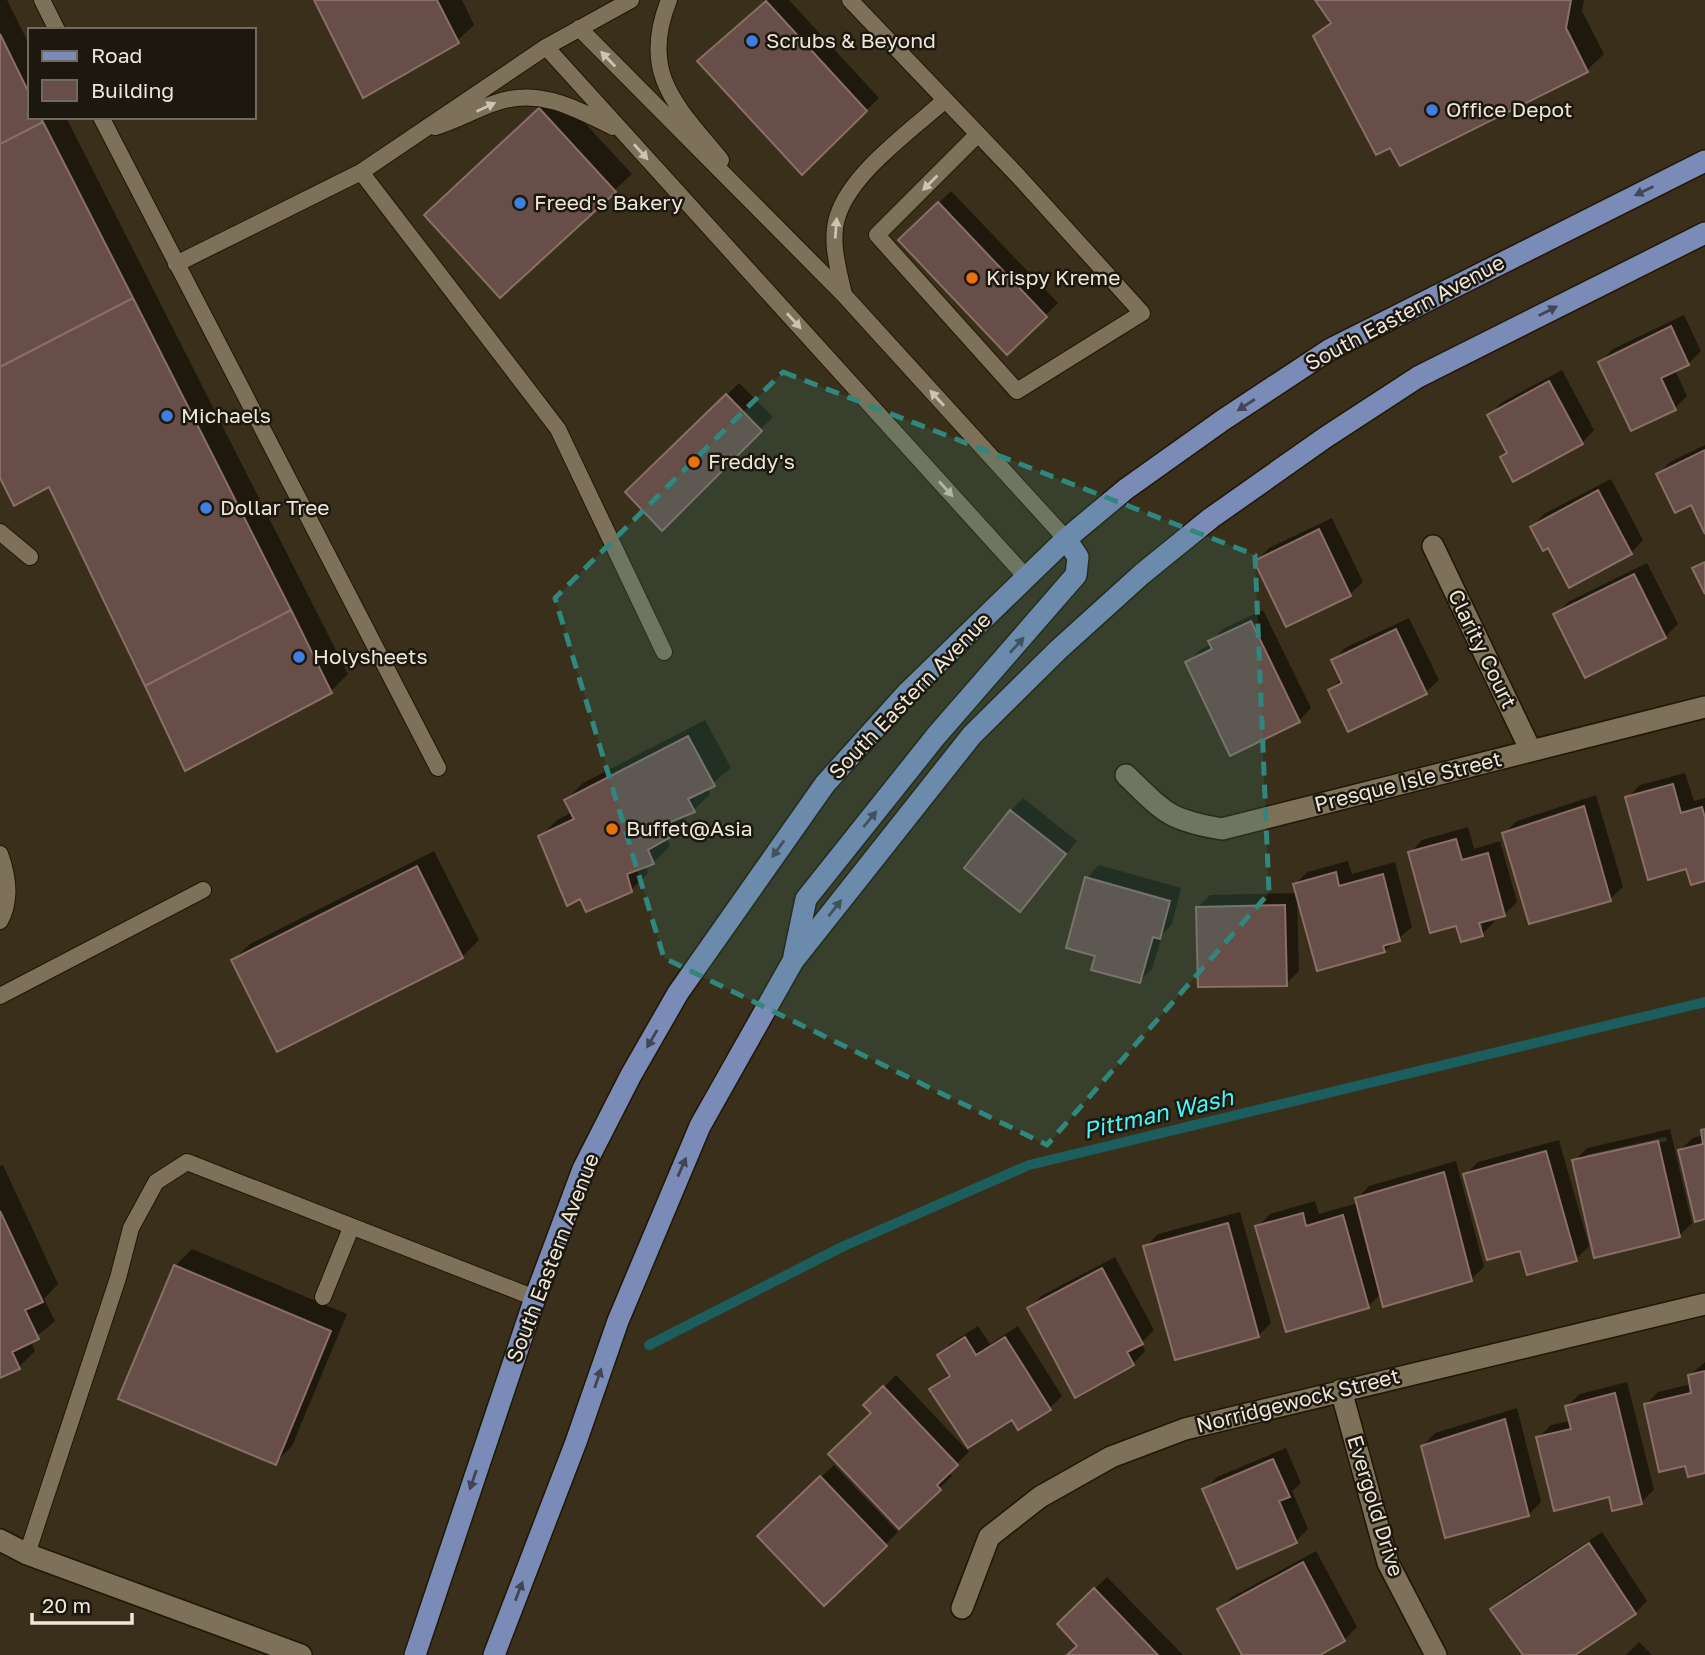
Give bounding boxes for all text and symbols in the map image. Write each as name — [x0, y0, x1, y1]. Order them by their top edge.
place label: Scrubs & Beyond — [766, 27, 936, 53]
legend — [28, 28, 256, 119]
marker: Scrubs & Beyond — [744, 33, 760, 49]
text: Road — [91, 42, 142, 68]
one-way arrow — [601, 51, 617, 68]
text: Building — [91, 77, 174, 103]
place label: Office Depot — [1446, 96, 1572, 122]
one-way arrow — [476, 101, 496, 113]
marker: Office Depot — [1424, 102, 1440, 118]
one-way arrow — [633, 143, 649, 161]
one-way arrow — [922, 174, 939, 190]
one-way arrow — [1634, 186, 1654, 197]
place label: Freed's Bakery — [534, 189, 683, 215]
marker: Freed's Bakery — [512, 195, 528, 211]
one-way arrow — [831, 217, 842, 239]
street label: South Eastern Avenue — [1300, 249, 1509, 376]
place label: Krispy Kreme — [986, 264, 1120, 290]
marker: Krispy Kreme — [964, 270, 980, 286]
one-way arrow — [1538, 305, 1558, 317]
one-way arrow — [785, 312, 801, 329]
one-way arrow — [930, 389, 946, 406]
one-way arrow — [1236, 398, 1255, 411]
place label: Michaels — [181, 402, 271, 428]
marker: Michaels — [159, 408, 175, 424]
place label: Freddy's — [708, 448, 795, 474]
marker: Freddy's — [686, 454, 702, 470]
one-way arrow — [938, 480, 954, 498]
place label: Dollar Tree — [220, 494, 330, 520]
marker: Dollar Tree — [198, 500, 214, 516]
street label: Clarity Court — [1443, 585, 1523, 712]
street label: South Eastern Avenue — [823, 606, 996, 784]
one-way arrow — [1009, 637, 1024, 654]
place label: Holysheets — [313, 643, 428, 669]
marker: Holysheets — [291, 649, 307, 665]
street label: Presque Isle Street — [1312, 745, 1504, 817]
one-way arrow — [863, 810, 877, 828]
place label: Buffet@Asia — [626, 815, 753, 841]
marker: Buffet@Asia — [604, 821, 620, 837]
one-way arrow — [771, 840, 785, 858]
one-way arrow — [827, 900, 842, 918]
one-way arrow — [646, 1029, 658, 1048]
water label: Pittman Wash — [1080, 1082, 1236, 1144]
street label: South Eastern Avenue — [500, 1149, 604, 1366]
one-way arrow — [676, 1157, 688, 1177]
street label: Norridgewock Street — [1193, 1362, 1402, 1438]
one-way arrow — [593, 1367, 604, 1388]
street label: Evergold Drive — [1342, 1432, 1410, 1579]
one-way arrow — [467, 1469, 478, 1490]
one-way arrow — [514, 1581, 525, 1602]
scale bar — [32, 1582, 131, 1626]
text: 20 m — [42, 1592, 91, 1618]

